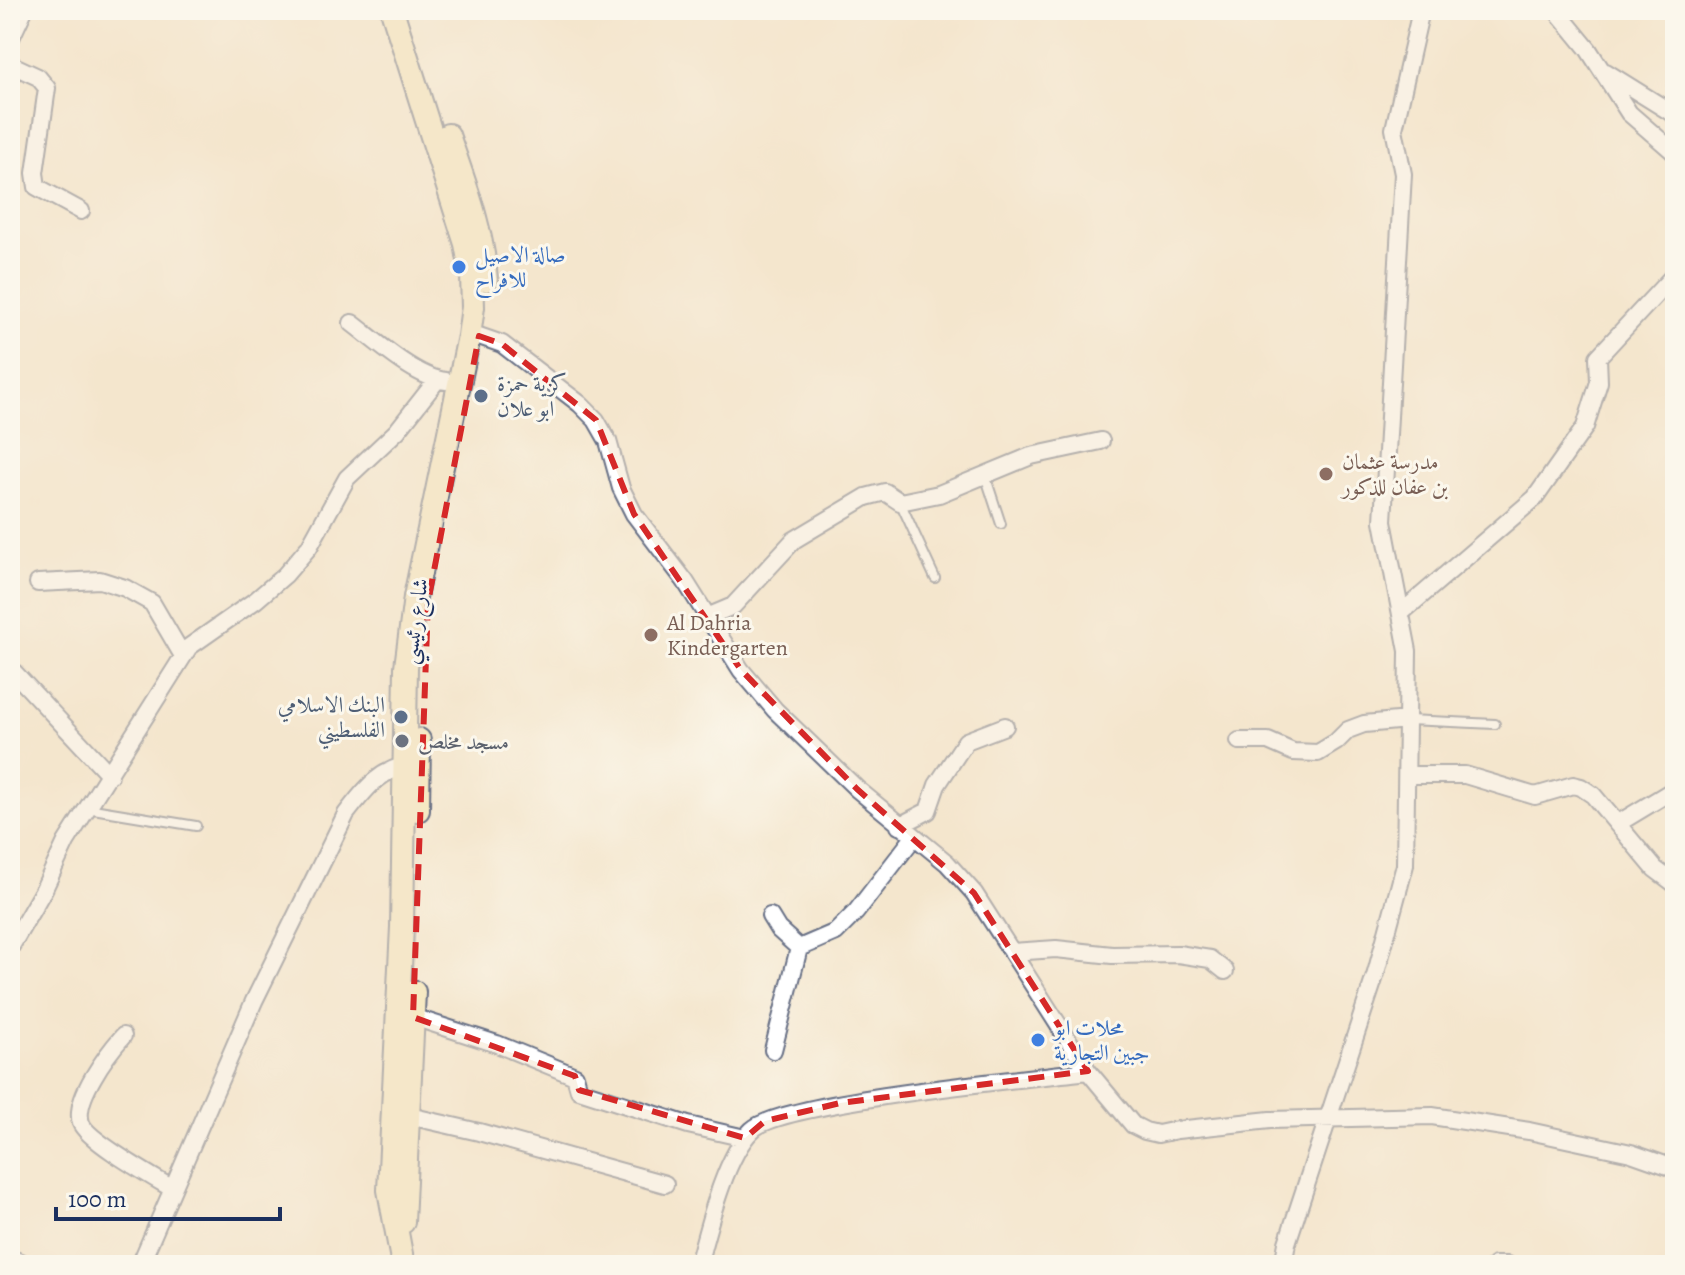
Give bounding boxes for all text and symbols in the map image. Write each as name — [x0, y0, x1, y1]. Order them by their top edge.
place label: صالة الاصيل للافراح — [475, 240, 566, 299]
marker: صالة الاصيل للافراح — [450, 258, 468, 276]
place label: كزية حمزة ابو علان — [497, 369, 567, 424]
marker: كزية حمزة ابو علان — [472, 387, 490, 405]
place label: مدرسة عثمان بن عفان للذكور — [1340, 447, 1448, 502]
marker: مدرسة عثمان بن عفان للذكور — [1317, 465, 1335, 483]
street label: شارع رئيسي — [394, 576, 441, 667]
place label: Al Dahria Kindergarten — [666, 608, 788, 663]
marker: Al Dahria Kindergarten — [642, 626, 660, 644]
place label: البنك الاسلامي الفلسطيني — [278, 690, 385, 750]
marker: البنك الاسلامي الفلسطيني — [392, 708, 410, 726]
place label: مسجد مخلص — [418, 727, 509, 757]
marker: مسجد مخلص — [393, 732, 411, 750]
place label: محلات ابو جبين التجارية — [1052, 1013, 1150, 1068]
marker: محلات ابو جبين التجارية — [1029, 1031, 1047, 1049]
scale bar — [56, 1171, 280, 1221]
text: 100 m — [68, 1183, 127, 1215]

